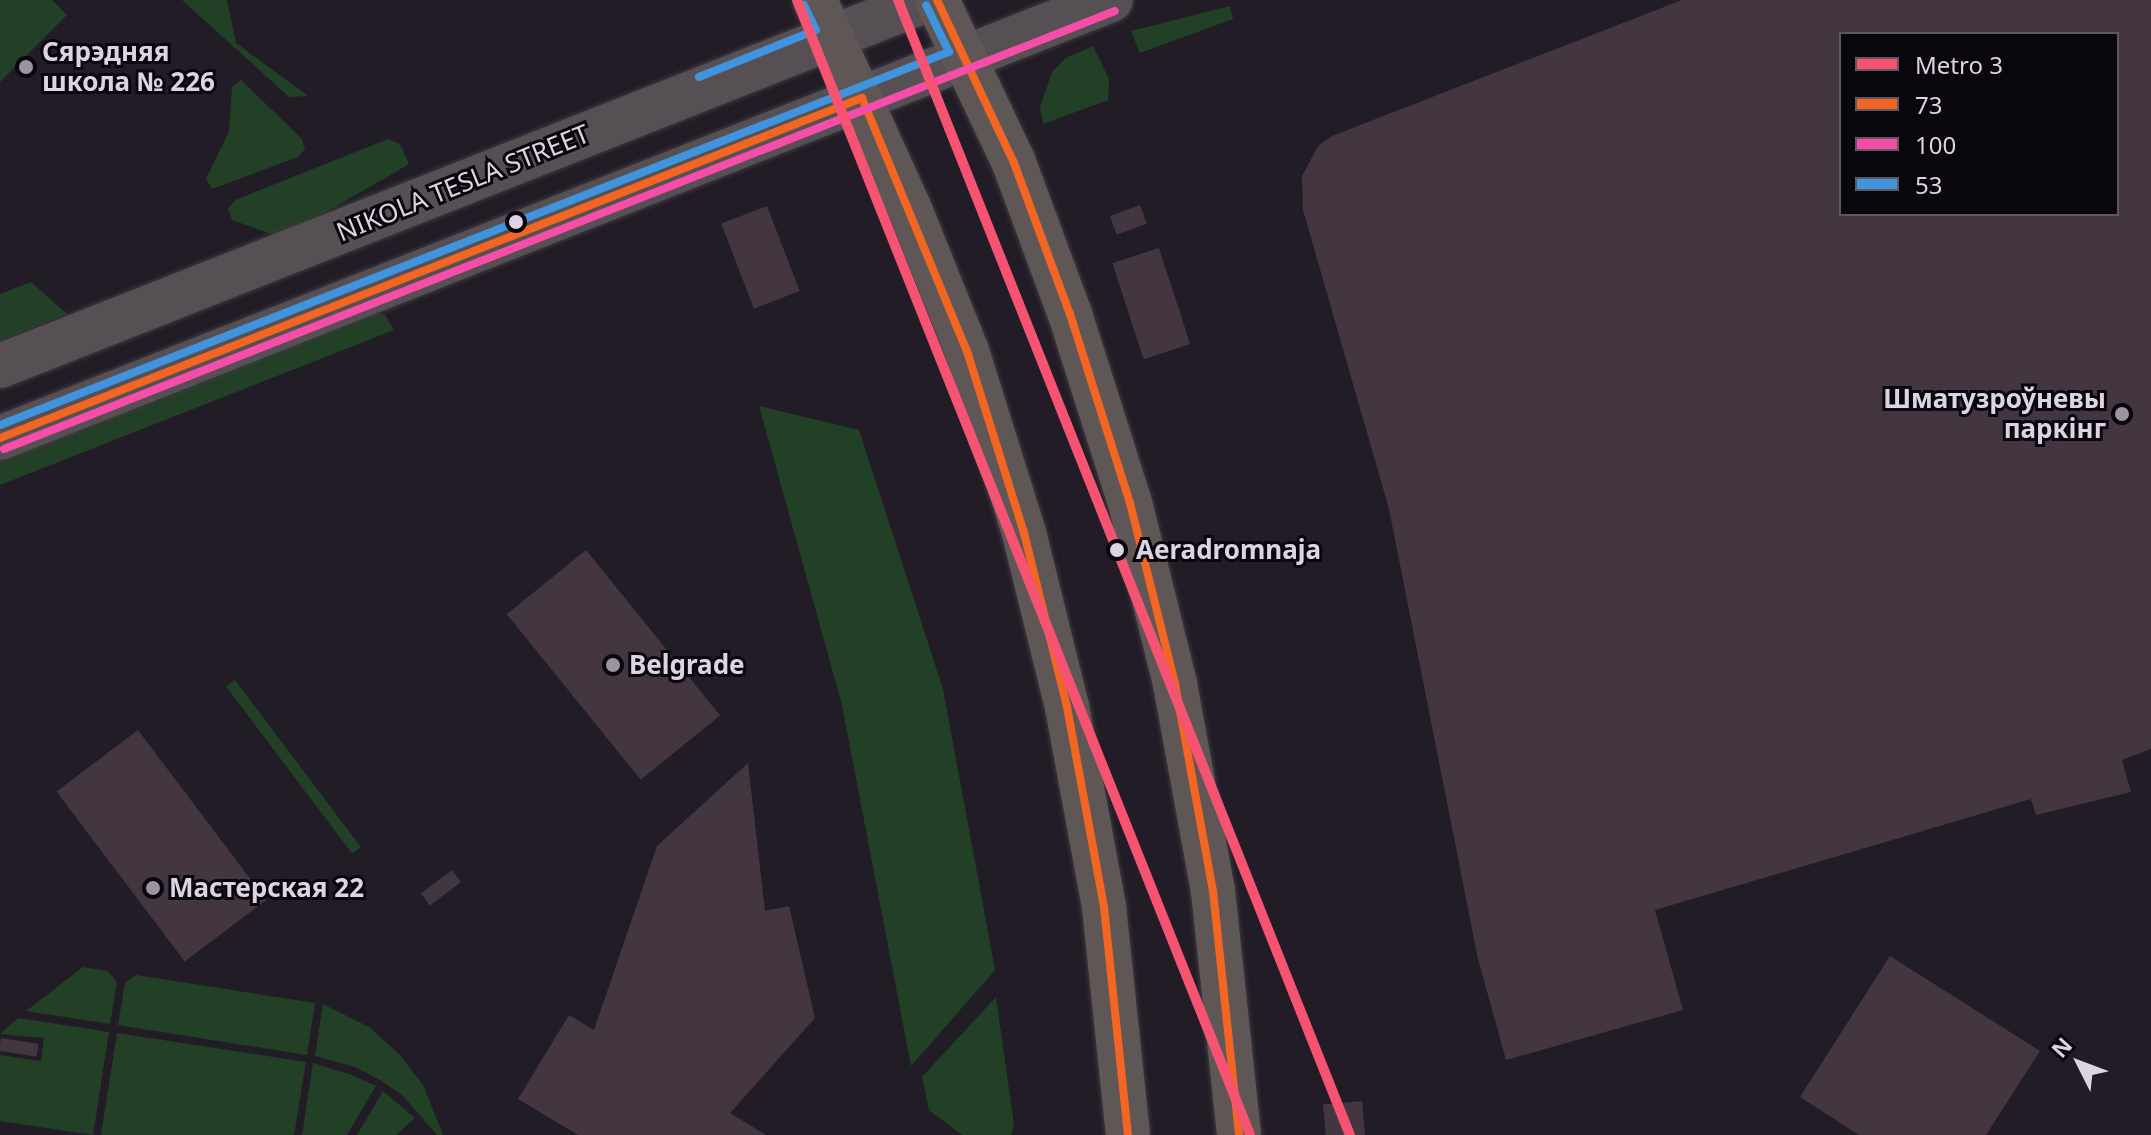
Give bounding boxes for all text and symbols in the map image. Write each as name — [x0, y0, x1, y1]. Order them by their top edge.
legend — [1839, 32, 2119, 216]
place label: Сярэдняя школа № 226 — [42, 36, 215, 98]
text: Metro 3 — [1915, 48, 2003, 81]
marker: Сярэдняя школа № 226 — [17, 58, 35, 76]
text: 73 — [1915, 88, 1942, 121]
street label: NIKOLA TESLA STREET — [332, 118, 594, 248]
text: 100 — [1915, 128, 1956, 161]
text: 53 — [1915, 168, 1942, 201]
unlabelled marker — [508, 214, 524, 230]
place label: Шматузроўневы паркінг — [1883, 383, 2106, 444]
marker: Шматузроўневы паркінг — [2113, 405, 2131, 423]
place label: Aeradromnaja — [1136, 534, 1321, 566]
marker: Aeradromnaja — [1105, 538, 1129, 562]
place label: Belgrade — [629, 649, 745, 681]
marker: Belgrade — [604, 656, 622, 674]
place label: Мастерская 22 — [169, 872, 364, 904]
marker: Мастерская 22 — [144, 879, 162, 897]
north arrow — [2039, 1023, 2119, 1103]
text: N — [2044, 1030, 2078, 1064]

